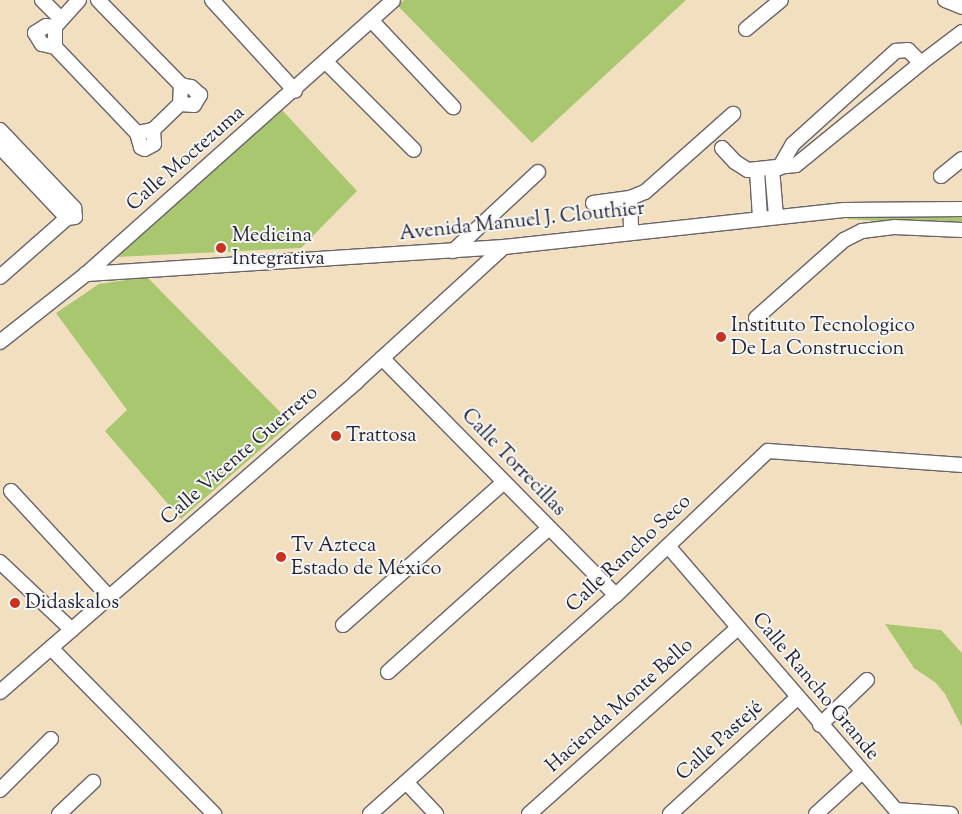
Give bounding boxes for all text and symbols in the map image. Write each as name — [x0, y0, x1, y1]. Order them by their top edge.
street label: Calle Moctezuma — [122, 101, 250, 217]
street label: Avenida Manuel J. Clouthier — [398, 197, 646, 247]
place label: Medicina Integrativa — [232, 225, 325, 272]
marker: Medicina Integrativa — [214, 241, 228, 255]
place label: Instituto Tecnologico De La Construccion — [731, 314, 915, 361]
marker: Instituto Tecnologico De La Construccion — [715, 331, 727, 343]
street label: Calle Vicente Guerrero — [156, 381, 324, 531]
street label: Calle Torrecillas — [456, 404, 570, 522]
place label: Trattosa — [346, 424, 417, 448]
marker: Trattosa — [330, 430, 342, 442]
street label: Calle Rancho Seco — [562, 490, 696, 618]
place label: Tv Azteca Estado de México — [291, 534, 441, 581]
marker: Tv Azteca Estado de México — [275, 551, 287, 563]
place label: Didaskalos — [25, 591, 119, 615]
marker: Didaskalos — [9, 597, 21, 609]
street label: Calle Rancho Grande — [746, 608, 884, 766]
street label: Hacienda Monte Bello — [541, 634, 699, 778]
street label: Calle Pastejé — [672, 696, 768, 786]

